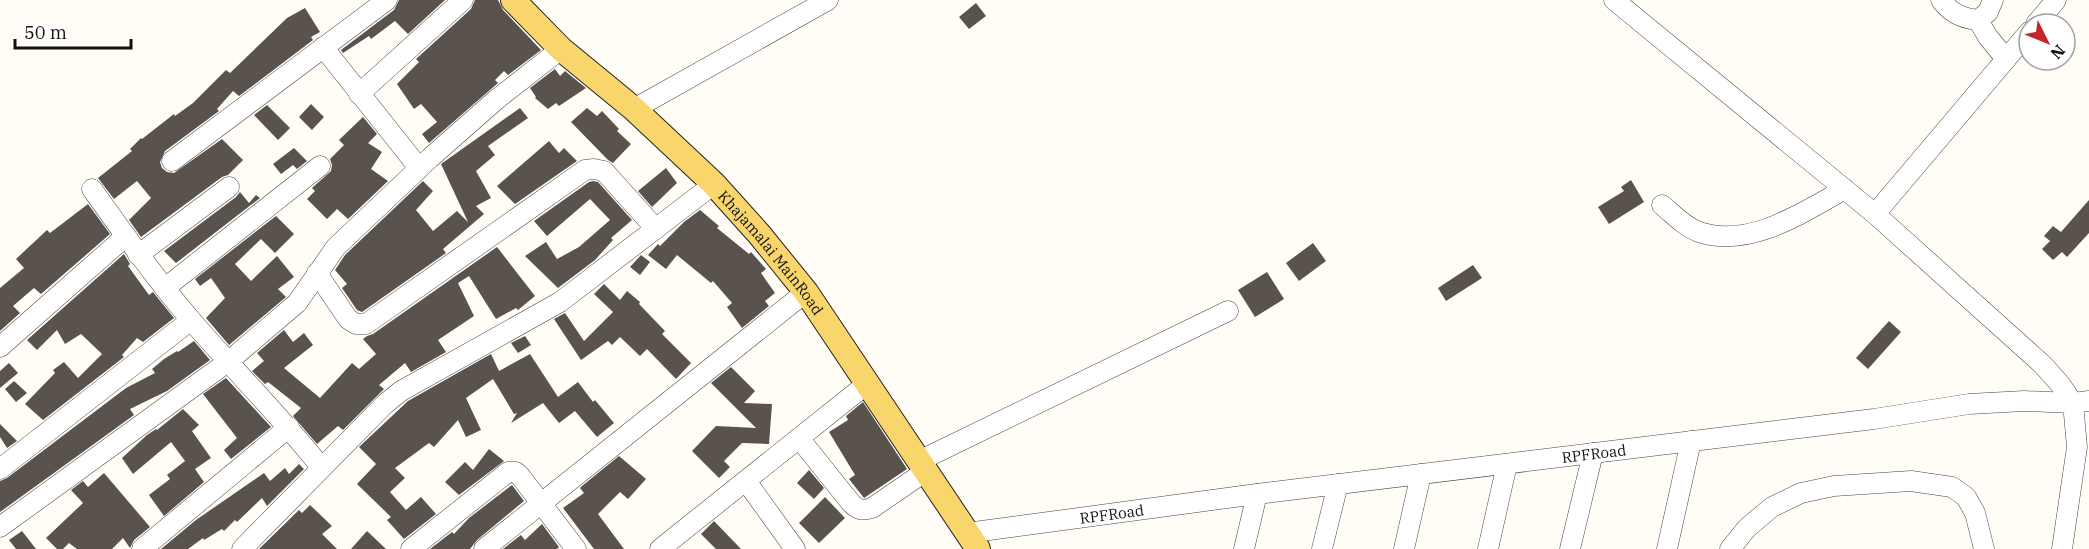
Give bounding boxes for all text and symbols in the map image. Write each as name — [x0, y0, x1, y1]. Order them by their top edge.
scale bar — [15, 12, 130, 50]
north arrow — [2017, 12, 2077, 72]
text: 50 m — [24, 21, 67, 44]
text: N — [2046, 41, 2070, 64]
street label: Khajamalai MainRoad — [715, 186, 828, 318]
street label: RPFRoad — [1561, 440, 1627, 466]
street label: RPFRoad — [1078, 500, 1145, 527]

